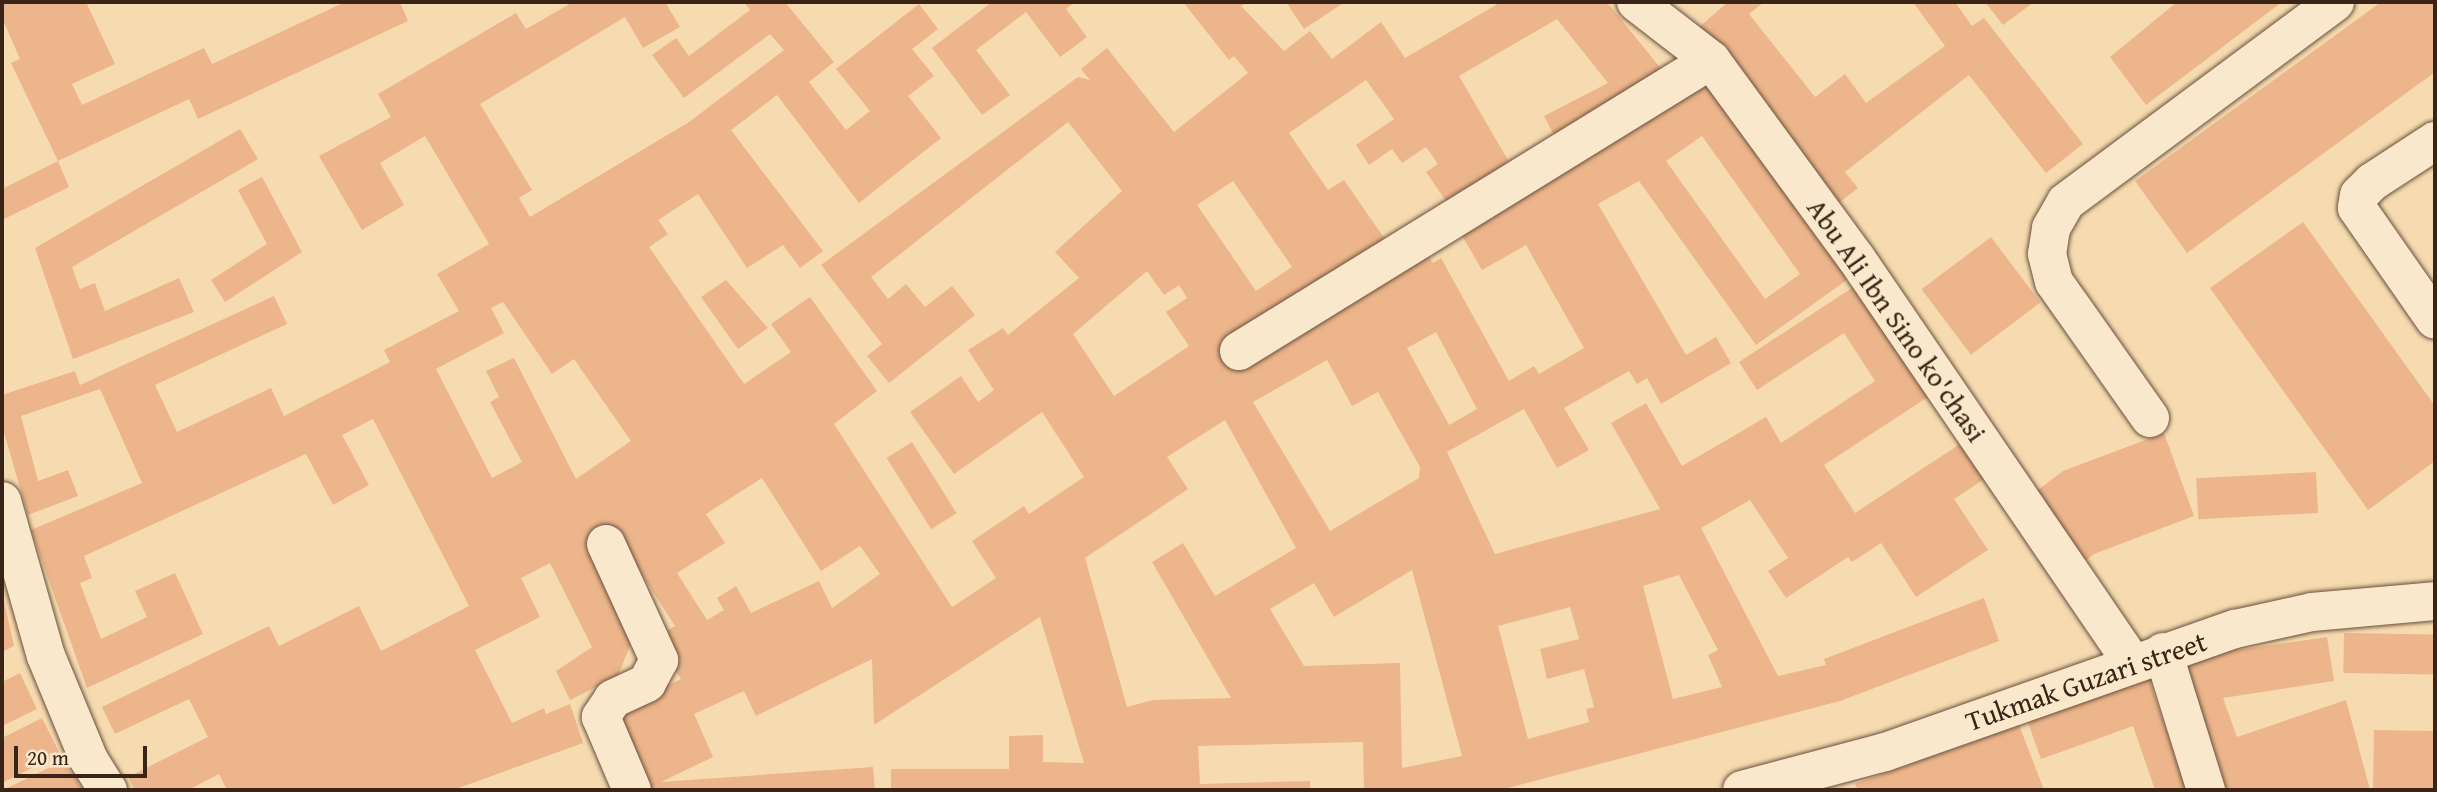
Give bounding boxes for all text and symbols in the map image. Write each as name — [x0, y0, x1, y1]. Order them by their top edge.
street label: Abu Ali Ibn Sino ko'chasi — [1800, 192, 1994, 448]
street label: Tukmak Guzari street — [1961, 624, 2211, 738]
scale bar — [18, 732, 150, 776]
text: 20 m — [27, 742, 69, 773]

